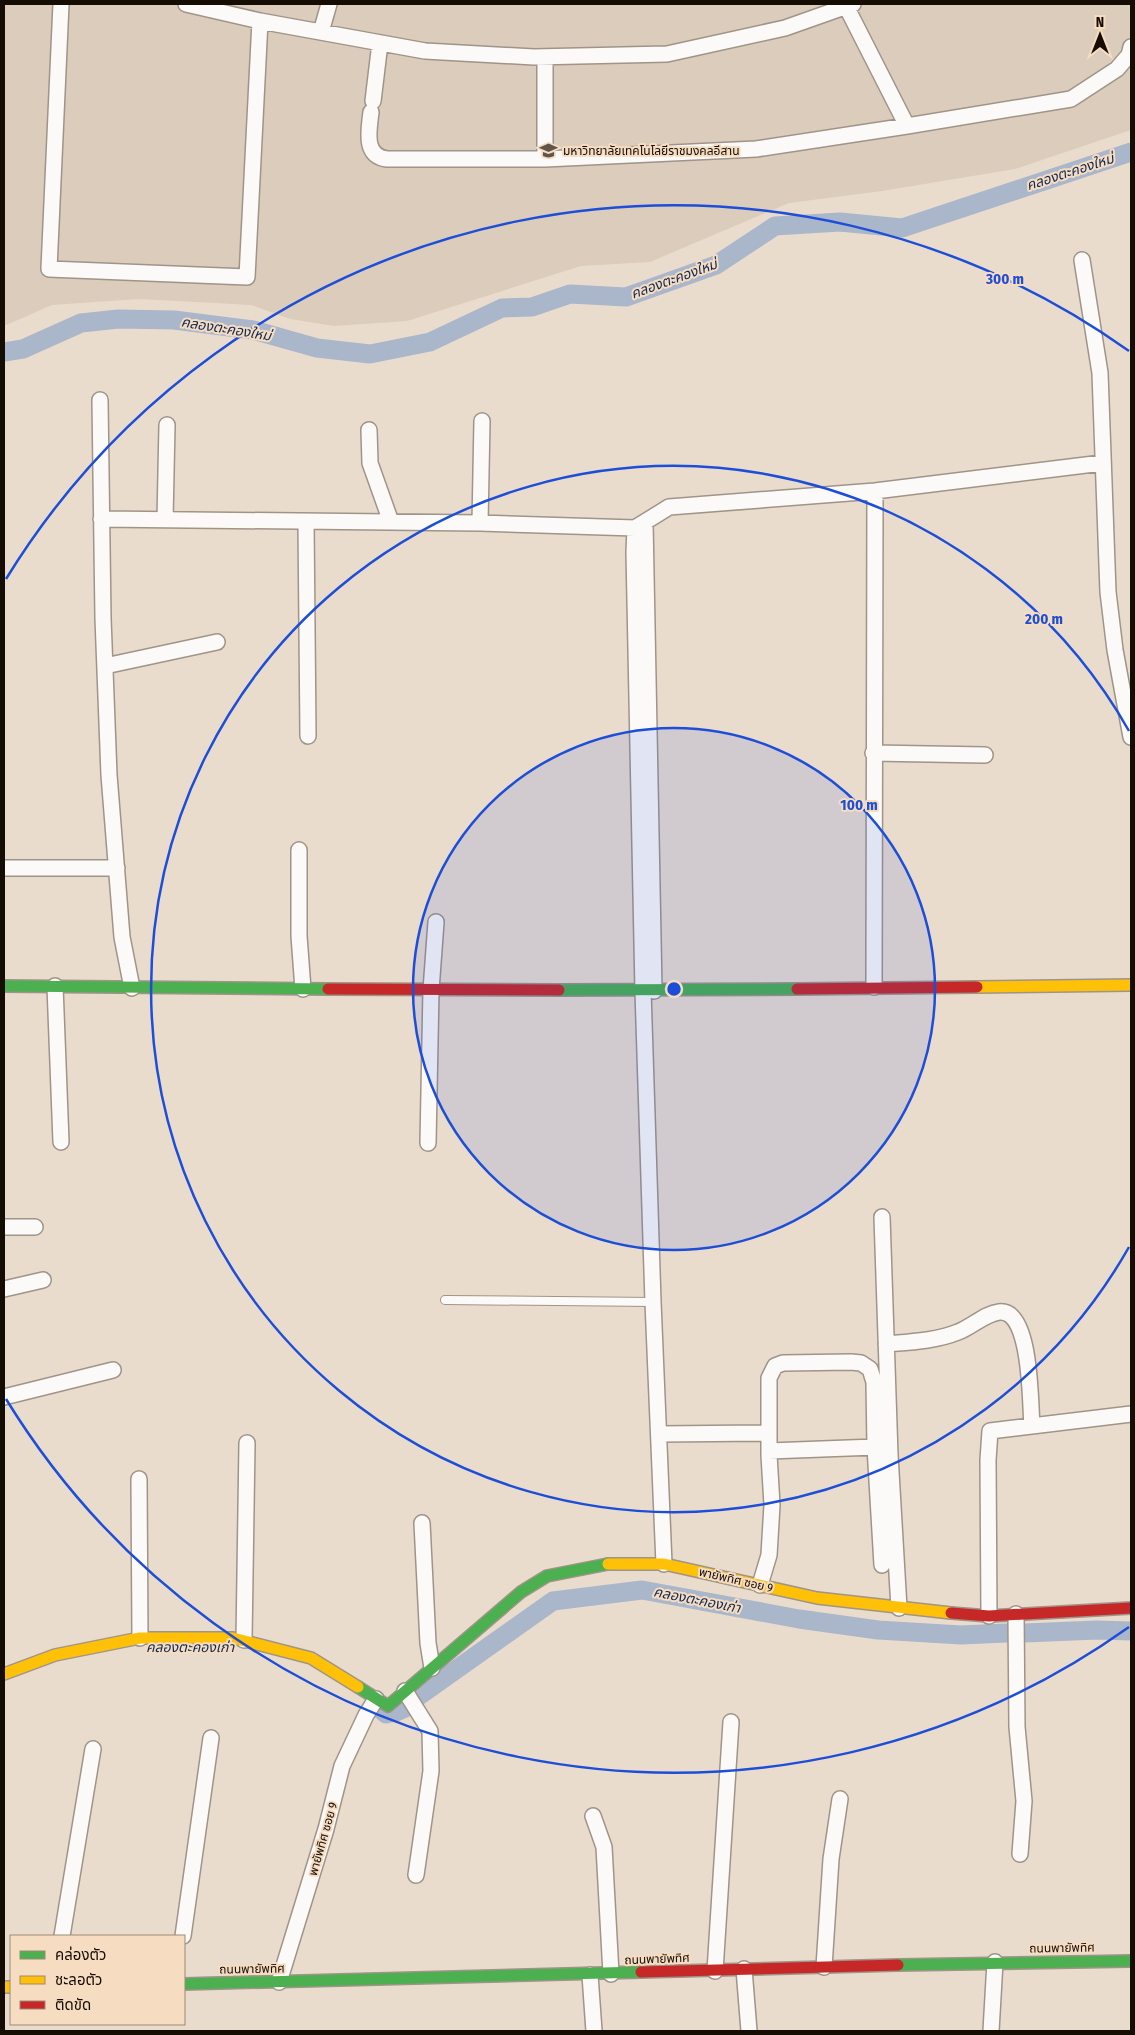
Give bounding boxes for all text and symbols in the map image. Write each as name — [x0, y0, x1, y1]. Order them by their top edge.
north arrow — [1075, 10, 1125, 60]
text: N — [1096, 14, 1104, 31]
school or university icon: มหาวิทยาลัยเทคโนโลยีราชมงคลอีสาน — [539, 141, 559, 161]
place label: มหาวิทยาลัยเทคโนโลยีราชมงคลอีสาน — [563, 144, 740, 158]
water label: คลองตะคองใหม่ — [1024, 149, 1118, 194]
water label: คลองตะคองใหม่ — [628, 255, 722, 303]
text: 300 m — [985, 270, 1024, 288]
water label: คลองตะคองใหม่ — [180, 314, 274, 345]
text: 200 m — [1024, 610, 1063, 628]
text: 100 m — [840, 796, 878, 814]
centre of rings — [665, 980, 683, 998]
street label: พายัพทิศ ซอย 9 — [698, 1565, 775, 1595]
water label: คลองตะคองเก่า — [652, 1583, 743, 1617]
water label: คลองตะคองเก่า — [146, 1639, 235, 1656]
street label: พายัพทิศ ซอย 9 — [306, 1801, 340, 1877]
legend — [10, 1935, 185, 2025]
street label: ถนนพายัพทิศ — [1029, 1940, 1095, 1956]
text: คล่องตัว — [55, 1946, 106, 1964]
street label: ถนนพายัพทิศ — [624, 1951, 690, 1967]
street label: ถนนพายัพทิศ — [219, 1961, 285, 1977]
text: ชะลอตัว — [55, 1971, 102, 1989]
text: ติดขัด — [55, 1996, 91, 2014]

